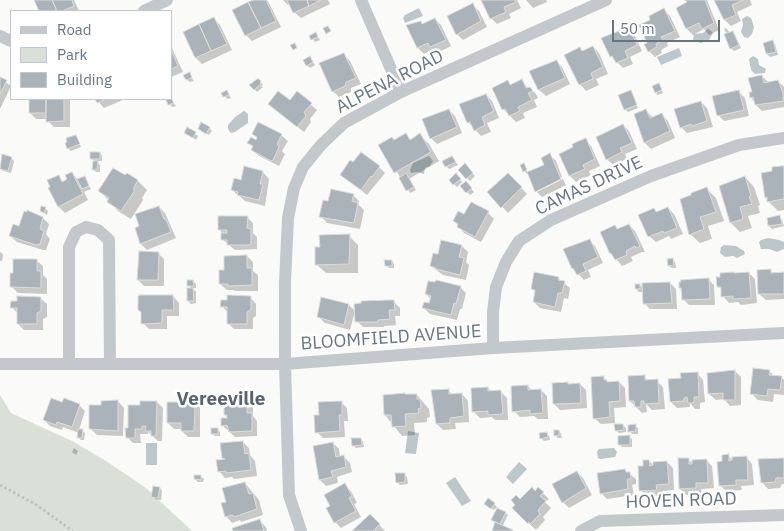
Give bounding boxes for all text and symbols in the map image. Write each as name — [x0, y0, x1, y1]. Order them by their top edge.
legend — [10, 10, 172, 100]
scale bar — [614, 10, 722, 42]
text: 50 m — [620, 19, 655, 38]
text: Road — [57, 20, 92, 39]
text: Park — [57, 45, 87, 64]
street label: ALPENA ROAD — [333, 46, 447, 118]
text: Building — [57, 70, 112, 89]
street label: CAMAS DRIVE — [532, 152, 646, 220]
street label: BLOOMFIELD AVENUE — [300, 321, 482, 355]
district label: Vereeville — [177, 389, 265, 411]
street label: HOVEN ROAD — [625, 488, 737, 514]

